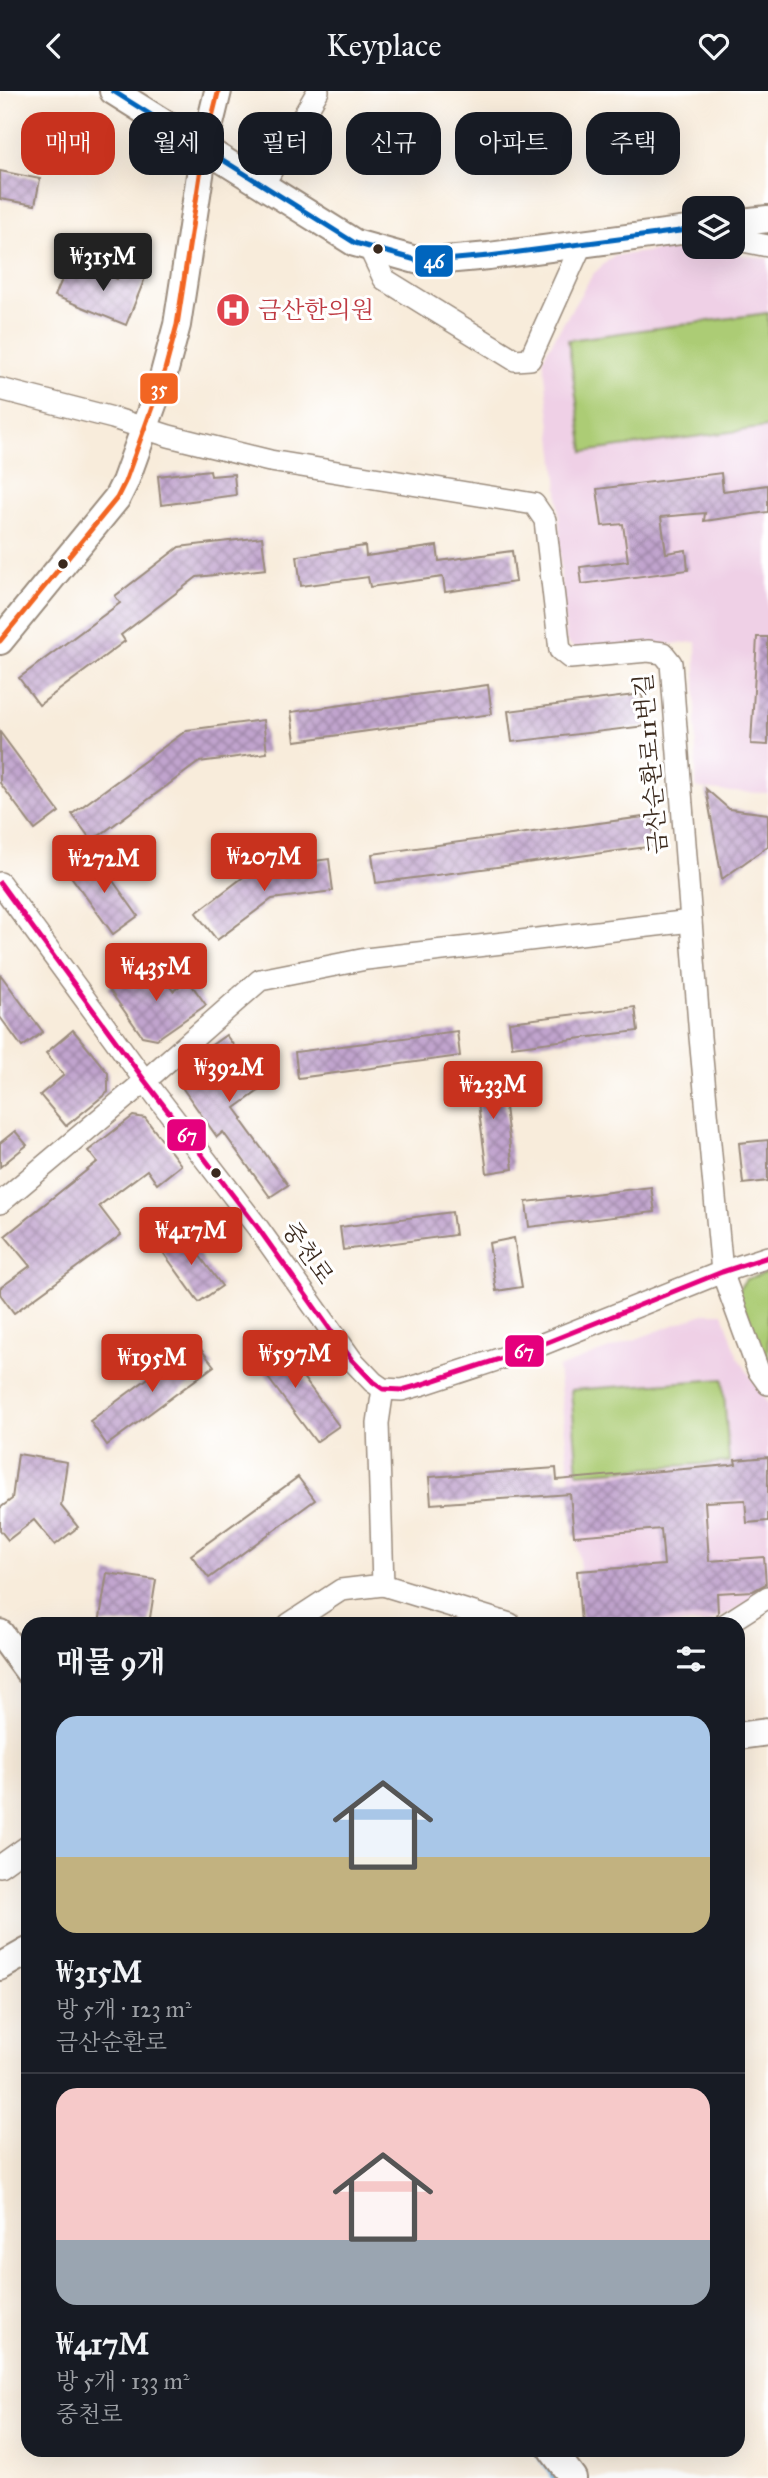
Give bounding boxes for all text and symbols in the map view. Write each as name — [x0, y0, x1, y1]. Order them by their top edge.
text: Keyplace — [326, 26, 442, 65]
icon: back — [35, 27, 73, 65]
icon: heart — [695, 27, 733, 65]
chip: 매매 — [21, 112, 115, 175]
chip: 월세 — [129, 112, 224, 175]
chip: 필터 — [238, 112, 332, 175]
chip: 신규 — [346, 112, 441, 175]
chip: 아파트 — [455, 112, 572, 175]
chip: 주택 — [586, 112, 680, 175]
map controls — [682, 196, 745, 259]
button: layers — [682, 196, 745, 259]
pin: ₩315M — [54, 233, 152, 293]
text: ₩315M — [70, 242, 136, 270]
unlabelled marker — [371, 242, 385, 256]
line badge: 46 — [414, 244, 454, 278]
text: 46 — [424, 250, 445, 274]
hospital icon: 금산한의원 — [214, 291, 252, 329]
place label: 금산한의원 — [258, 295, 374, 325]
line badge: 35 — [139, 372, 179, 405]
text: 35 — [151, 377, 167, 401]
unlabelled marker — [56, 557, 70, 571]
street label: 금산순환로11번길 — [628, 672, 674, 856]
pin: ₩207M — [215, 833, 313, 893]
pin: ₩272M — [55, 835, 153, 895]
text: ₩207M — [227, 842, 301, 870]
text: ₩272M — [68, 844, 140, 872]
pin: ₩435M — [107, 943, 205, 1003]
text: ₩435M — [121, 952, 191, 980]
pin: ₩392M — [180, 1045, 278, 1104]
text: ₩392M — [194, 1053, 264, 1081]
pin: ₩233M — [444, 1061, 542, 1121]
text: ₩233M — [460, 1070, 527, 1098]
line badge: 67 — [166, 1118, 207, 1152]
text: 67 — [177, 1124, 197, 1147]
unlabelled marker — [209, 1166, 223, 1180]
pin: ₩417M — [142, 1207, 240, 1267]
text: ₩417M — [155, 1216, 227, 1244]
street label: 중천로 — [276, 1216, 340, 1290]
pin: ₩597M — [246, 1331, 344, 1390]
line badge: 67 — [504, 1334, 545, 1368]
pin: ₩195M — [103, 1335, 201, 1394]
text: ₩597M — [259, 1339, 331, 1367]
text: 67 — [514, 1340, 534, 1363]
text: ₩195M — [117, 1343, 187, 1371]
icon: filters — [672, 1640, 710, 1678]
text: 매물 9개 — [56, 1644, 166, 1680]
icon: home — [320, 1762, 446, 1888]
text: ₩315M — [56, 1954, 142, 1990]
text: 방 5개 · 123 m² — [56, 1995, 192, 2023]
text: 금산순환로 — [56, 2028, 167, 2056]
icon: home — [320, 2134, 446, 2260]
text: ₩417M — [56, 2326, 149, 2362]
text: 방 5개 · 133 m² — [56, 2367, 189, 2395]
text: 중천로 — [56, 2400, 123, 2428]

